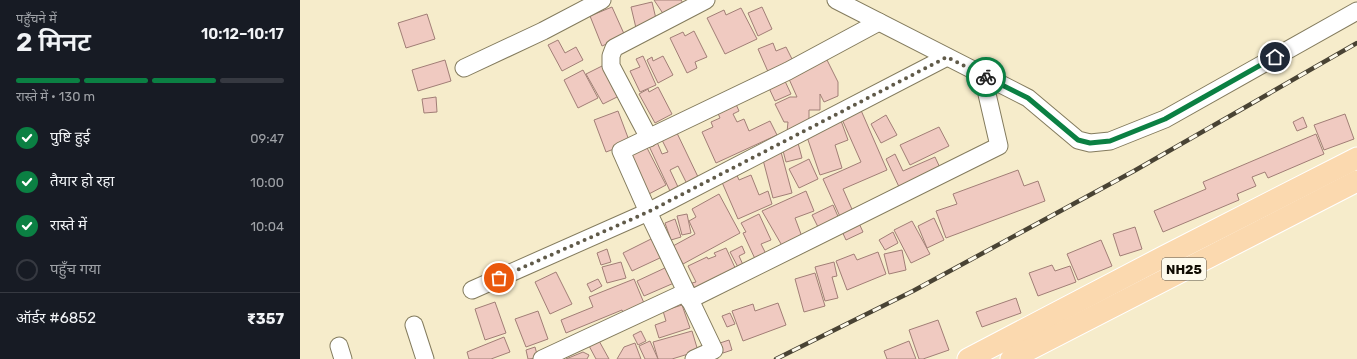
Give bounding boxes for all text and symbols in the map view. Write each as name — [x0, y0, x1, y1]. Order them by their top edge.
text: पहुँचने में — [16, 11, 57, 26]
text: 10:12–10:17 — [201, 25, 284, 43]
text: 2 मिनट — [16, 27, 91, 58]
pin — [1258, 40, 1292, 74]
icon: home — [1264, 46, 1286, 68]
courier — [966, 57, 1006, 97]
icon: bike — [975, 66, 997, 88]
text: रास्ते में · 130 m — [16, 89, 95, 104]
icon: check — [16, 127, 38, 149]
text: पुष्टि हुई — [50, 128, 90, 146]
text: 09:47 — [250, 131, 284, 146]
icon: check — [16, 171, 38, 193]
text: तैयार हो रहा — [50, 172, 114, 190]
text: 10:00 — [250, 175, 284, 190]
icon: check — [16, 215, 38, 237]
text: रास्ते में — [50, 216, 87, 234]
text: 10:04 — [251, 219, 284, 234]
road number: NH25 — [1162, 258, 1206, 280]
text: पहुँच गया — [50, 260, 101, 278]
pin — [482, 261, 516, 295]
icon: bag — [488, 267, 510, 289]
text: ऑर्डर #6852 — [16, 309, 96, 327]
text: ₹357 — [247, 310, 284, 328]

